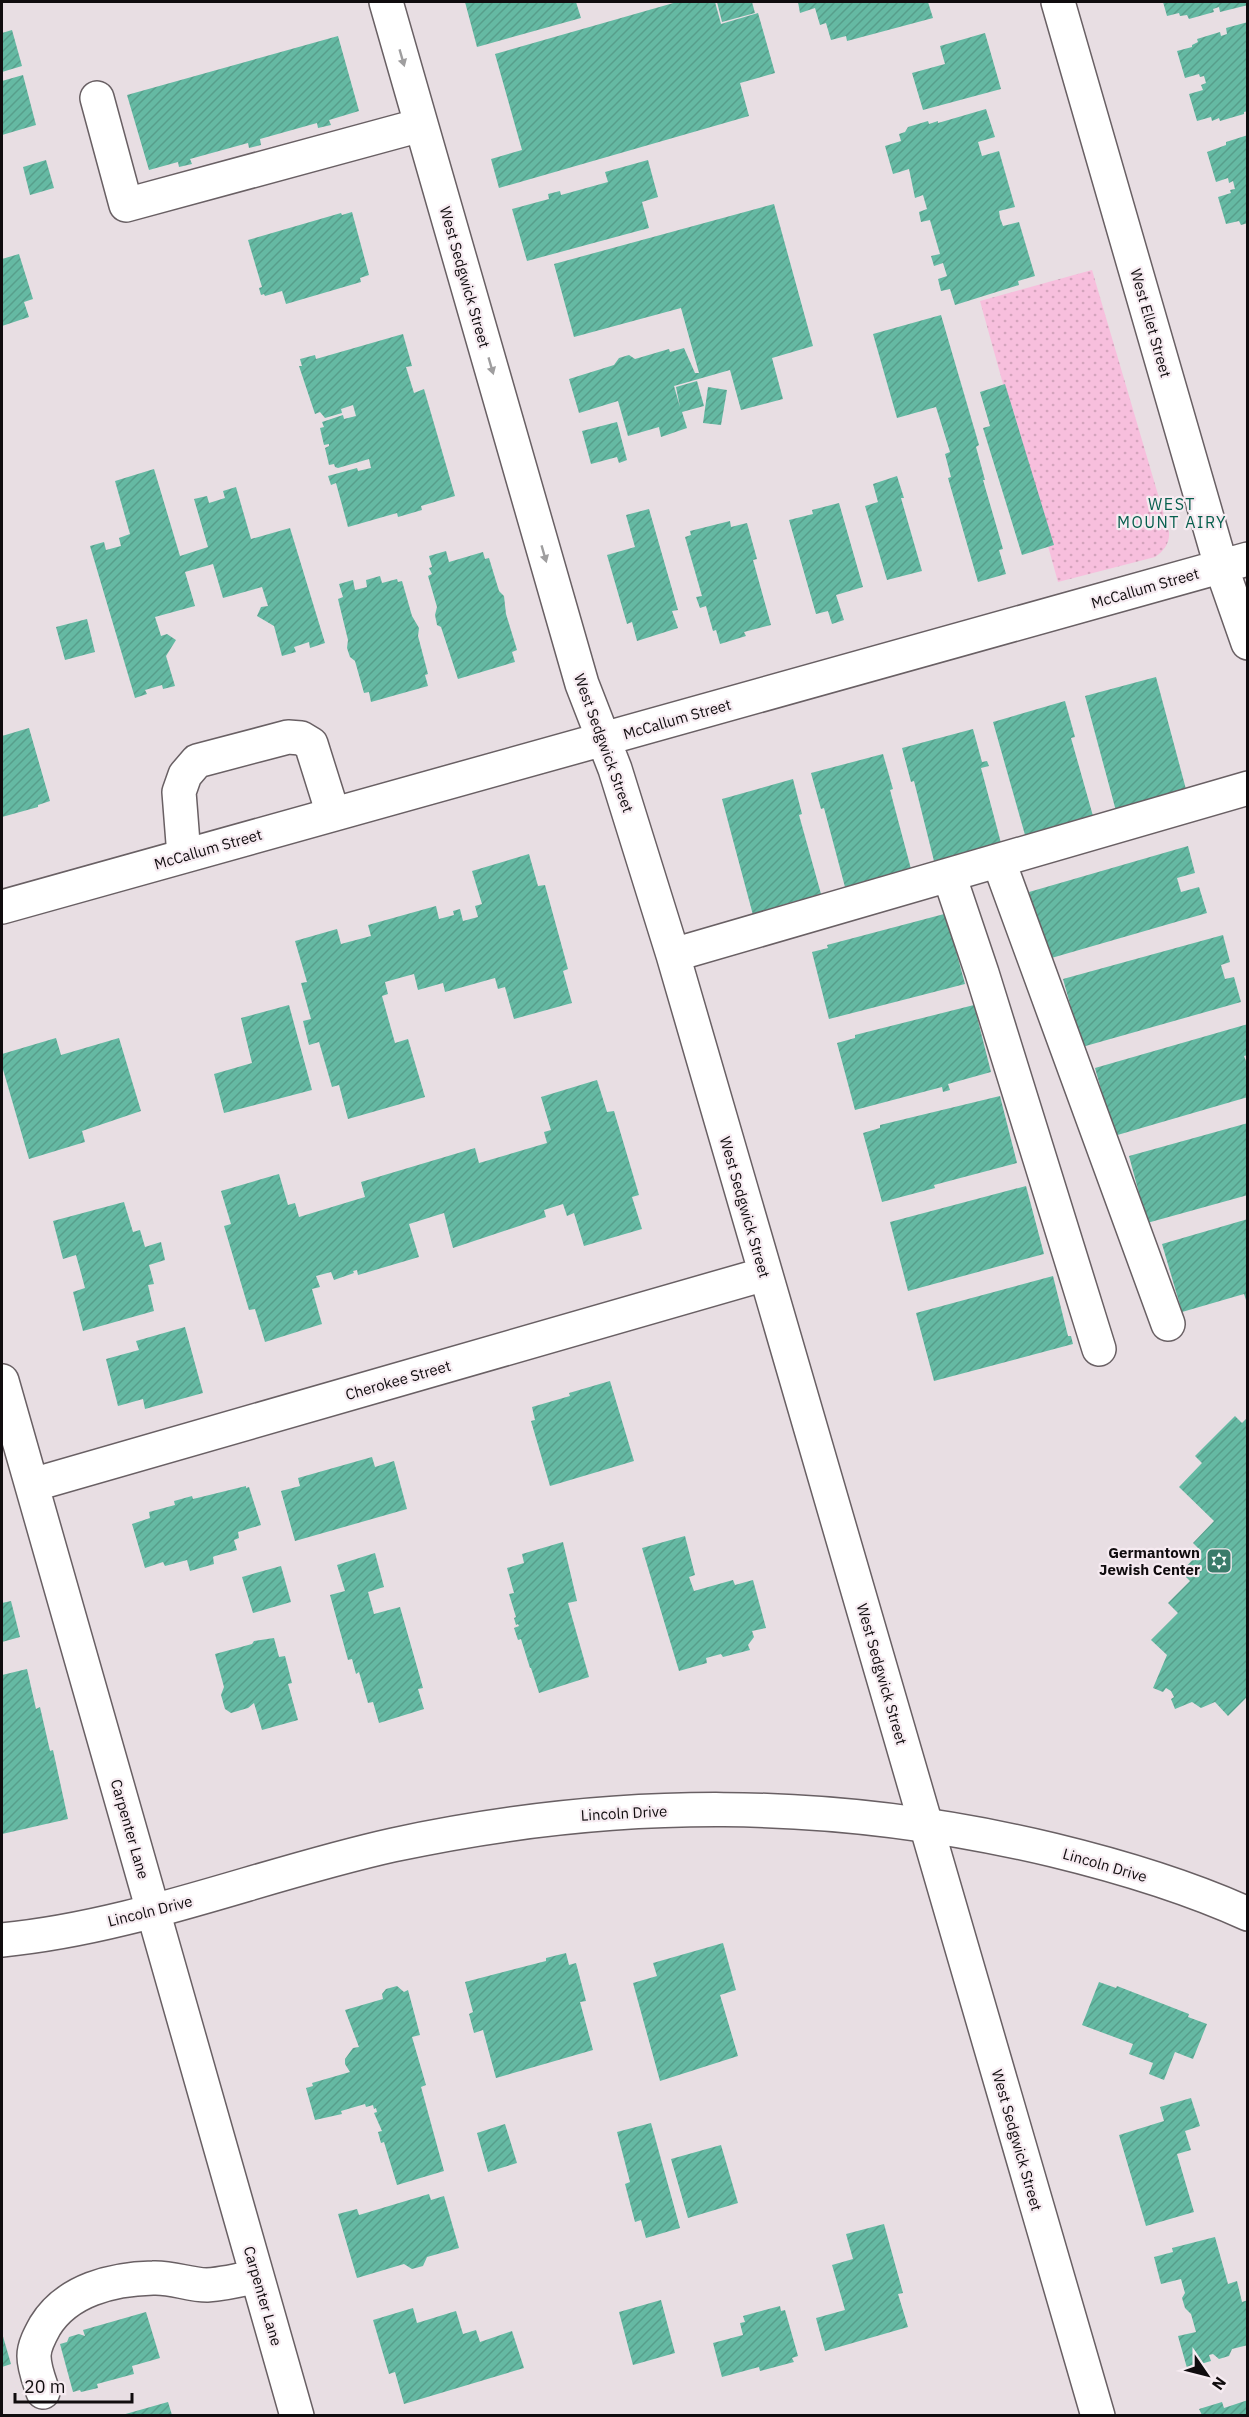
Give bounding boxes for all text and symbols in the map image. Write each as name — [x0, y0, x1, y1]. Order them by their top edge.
one-way arrow — [398, 49, 407, 67]
street label: West Sedgwick Street — [436, 204, 494, 350]
street label: West Ellet Street — [1126, 266, 1176, 380]
one-way arrow — [487, 357, 496, 375]
district label: WEST MOUNT AIRY — [1117, 494, 1227, 532]
one-way arrow — [540, 545, 550, 563]
street label: McCallum Street — [1089, 564, 1201, 612]
street label: West Sedgwick Street — [570, 671, 638, 815]
street label: McCallum Street — [621, 695, 733, 743]
street label: McCallum Street — [152, 825, 264, 873]
street label: West Sedgwick Street — [716, 1134, 774, 1280]
street label: Cherokee Street — [343, 1356, 453, 1404]
place label: Germantown Jewish Center — [1099, 1543, 1200, 1579]
synagogue icon: Germantown Jewish Center — [1204, 1546, 1234, 1576]
street label: West Sedgwick Street — [853, 1601, 911, 1747]
street label: Carpenter Lane — [107, 1777, 153, 1881]
street label: Lincoln Drive — [580, 1801, 668, 1825]
street label: Lincoln Drive — [1061, 1844, 1149, 1886]
street label: Lincoln Drive — [106, 1891, 194, 1931]
street label: West Sedgwick Street — [988, 2067, 1046, 2213]
street label: Carpenter Lane — [240, 2244, 286, 2348]
north arrow — [1177, 2345, 1237, 2405]
scale bar — [15, 2366, 132, 2404]
text: N — [1208, 2373, 1231, 2394]
text: 20 m — [24, 2375, 66, 2398]

